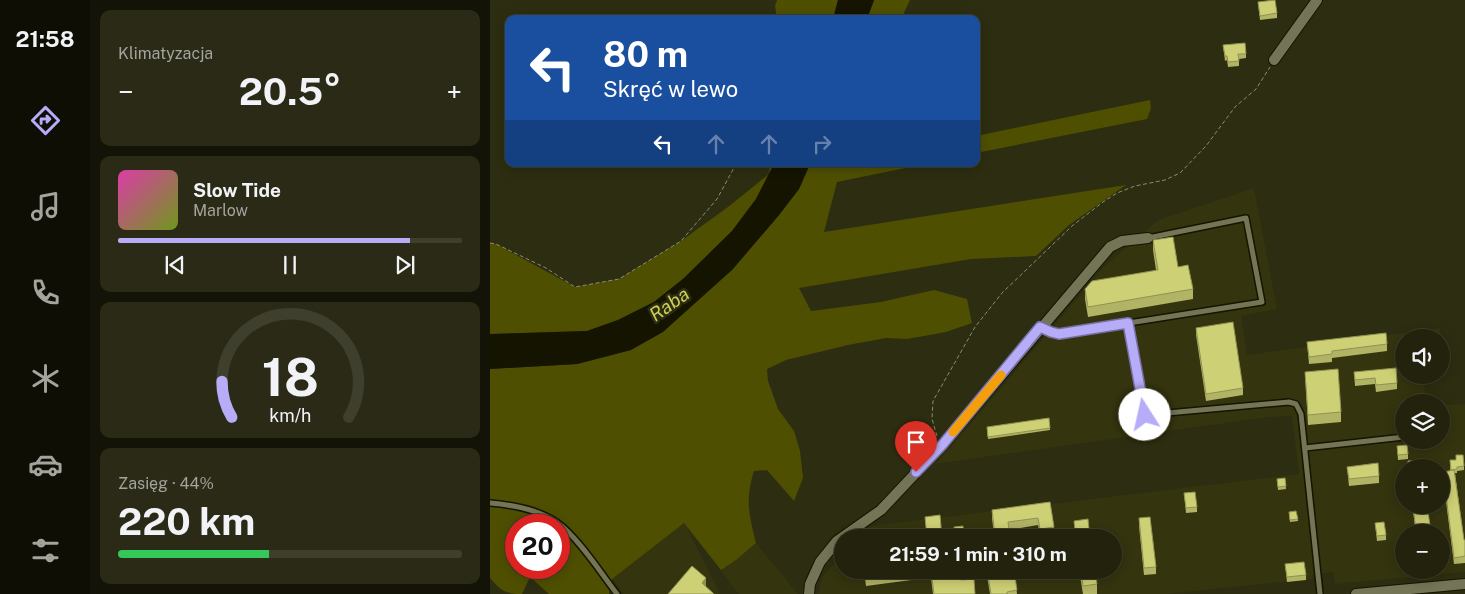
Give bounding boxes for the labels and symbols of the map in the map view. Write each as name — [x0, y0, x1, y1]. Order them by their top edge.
water label: Raba — [645, 283, 693, 325]
position arrow — [1118, 388, 1170, 440]
pin — [895, 421, 937, 472]
speed limit sign: 20 — [505, 514, 570, 579]

